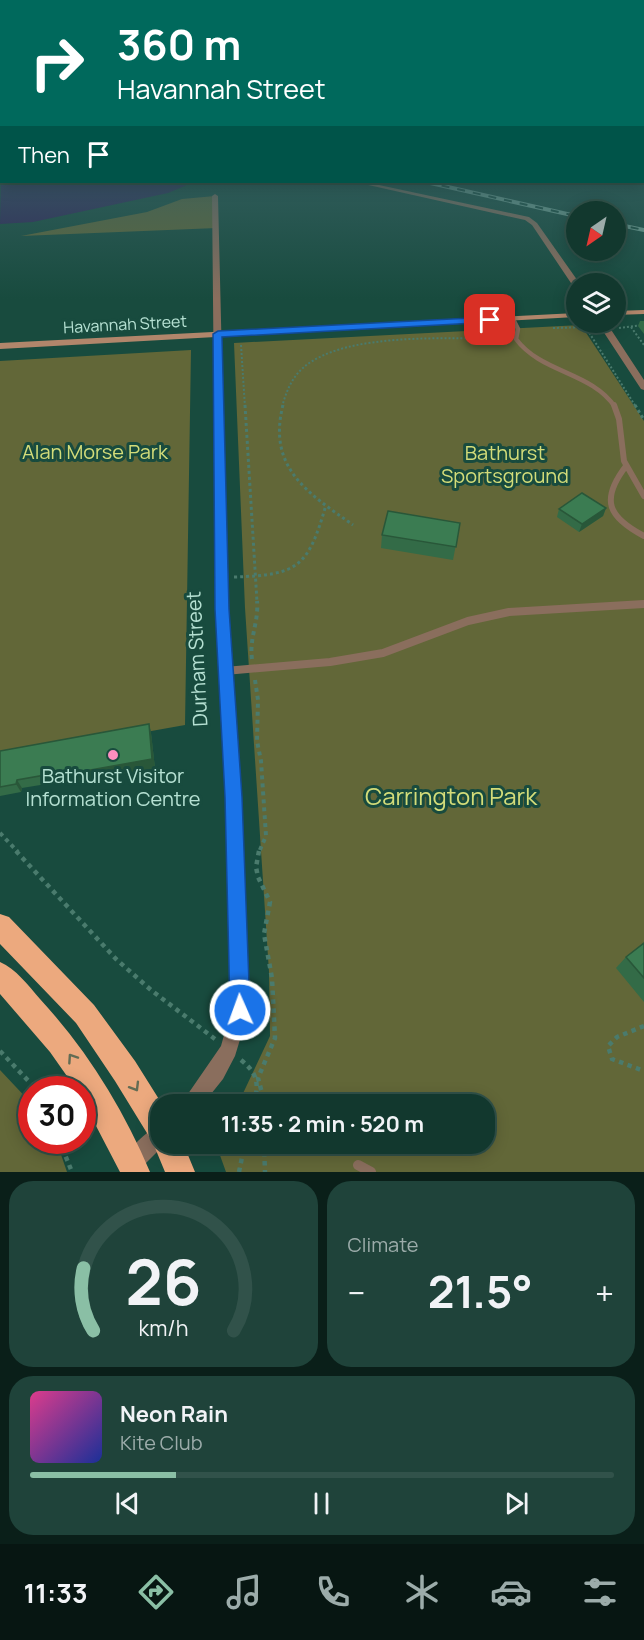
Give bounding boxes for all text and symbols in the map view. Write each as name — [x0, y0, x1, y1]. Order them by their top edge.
text: 360 m — [117, 15, 241, 73]
icon: right — [18, 24, 96, 102]
text: Havannah Street — [117, 70, 326, 107]
icon: arrive — [82, 138, 115, 171]
text: Then — [18, 140, 70, 170]
north arrow — [566, 201, 626, 261]
map controls — [566, 201, 626, 333]
button: layers — [566, 273, 626, 333]
pin — [464, 294, 515, 345]
icon: arrive — [473, 303, 506, 336]
street label: Havannah Street — [63, 310, 187, 338]
park label: Alan Morse Park — [22, 438, 169, 465]
park label: Bathurst Sportsground — [441, 439, 569, 489]
street label: Durham Street — [179, 591, 214, 727]
marker: Bathurst Visitor Information Centre — [106, 748, 120, 762]
place label: Bathurst Visitor Information Centre — [25, 762, 201, 812]
park label: Carrington Park — [365, 779, 538, 812]
position arrow — [208, 978, 272, 1042]
one-way arrow — [68, 1053, 79, 1064]
speed limit sign: 30 — [18, 1076, 96, 1154]
one-way arrow — [128, 1080, 139, 1091]
text: 11:35 · 2 min · 520 m — [221, 1109, 424, 1139]
text: Climate — [348, 1231, 419, 1258]
text: 26 — [125, 1238, 201, 1324]
text: 21.5° — [428, 1260, 533, 1322]
text: − — [348, 1270, 365, 1315]
text: + — [595, 1270, 614, 1315]
text: km/h — [138, 1313, 188, 1342]
text: Neon Rain — [120, 1399, 228, 1429]
text: Kite Club — [120, 1429, 203, 1456]
icon: previous — [111, 1487, 144, 1520]
icon: pause — [305, 1487, 338, 1520]
icon: next — [500, 1487, 533, 1520]
icon: directions — [135, 1571, 177, 1613]
icon: music — [223, 1571, 265, 1613]
icon: phone — [312, 1571, 354, 1613]
icon: climate — [401, 1571, 443, 1613]
icon: car — [490, 1571, 532, 1613]
icon: filters — [579, 1571, 621, 1613]
text: 11:33 — [23, 1574, 88, 1611]

